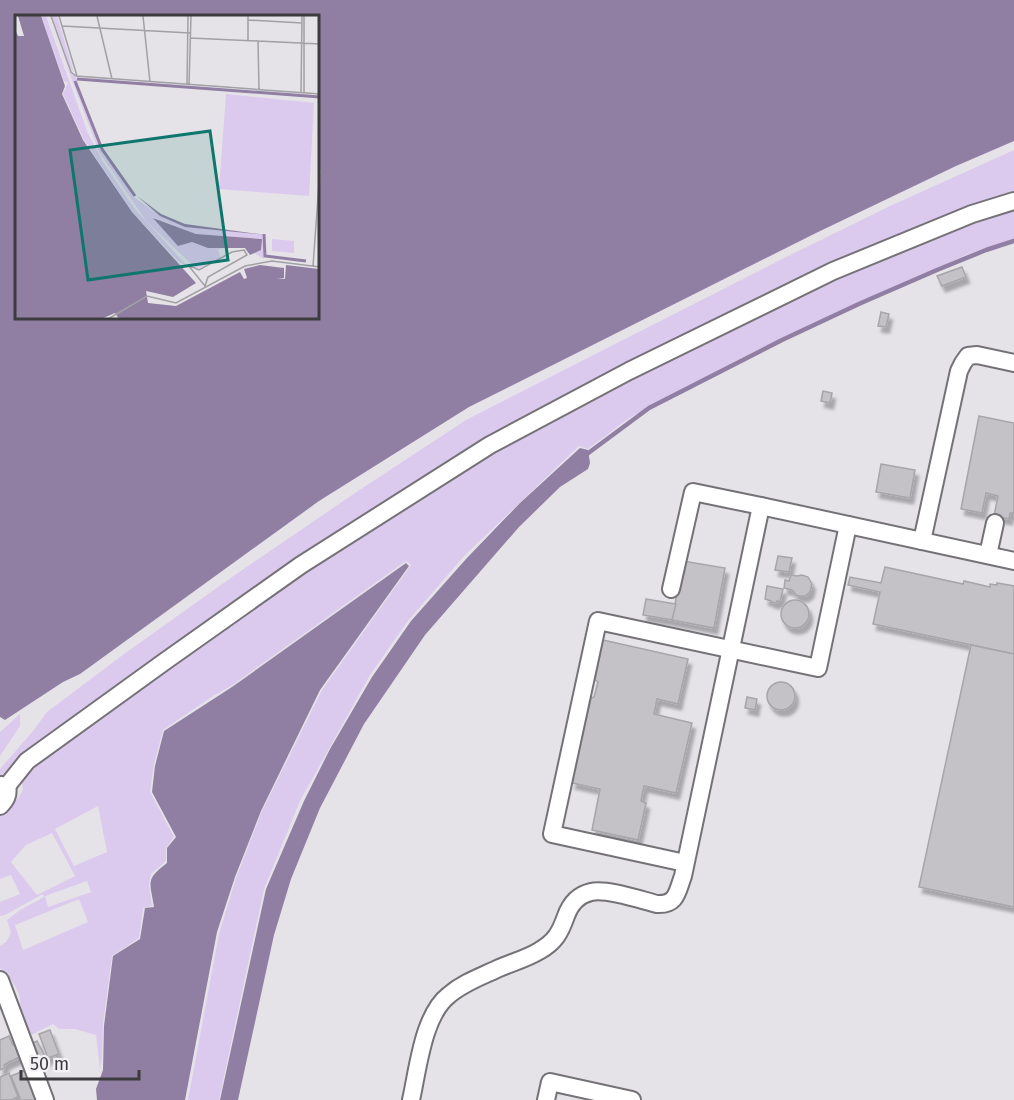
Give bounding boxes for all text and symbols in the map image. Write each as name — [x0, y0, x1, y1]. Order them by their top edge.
inset map — [15, 15, 320, 320]
scale bar — [21, 1043, 140, 1081]
text: 50 m — [30, 1053, 69, 1075]

